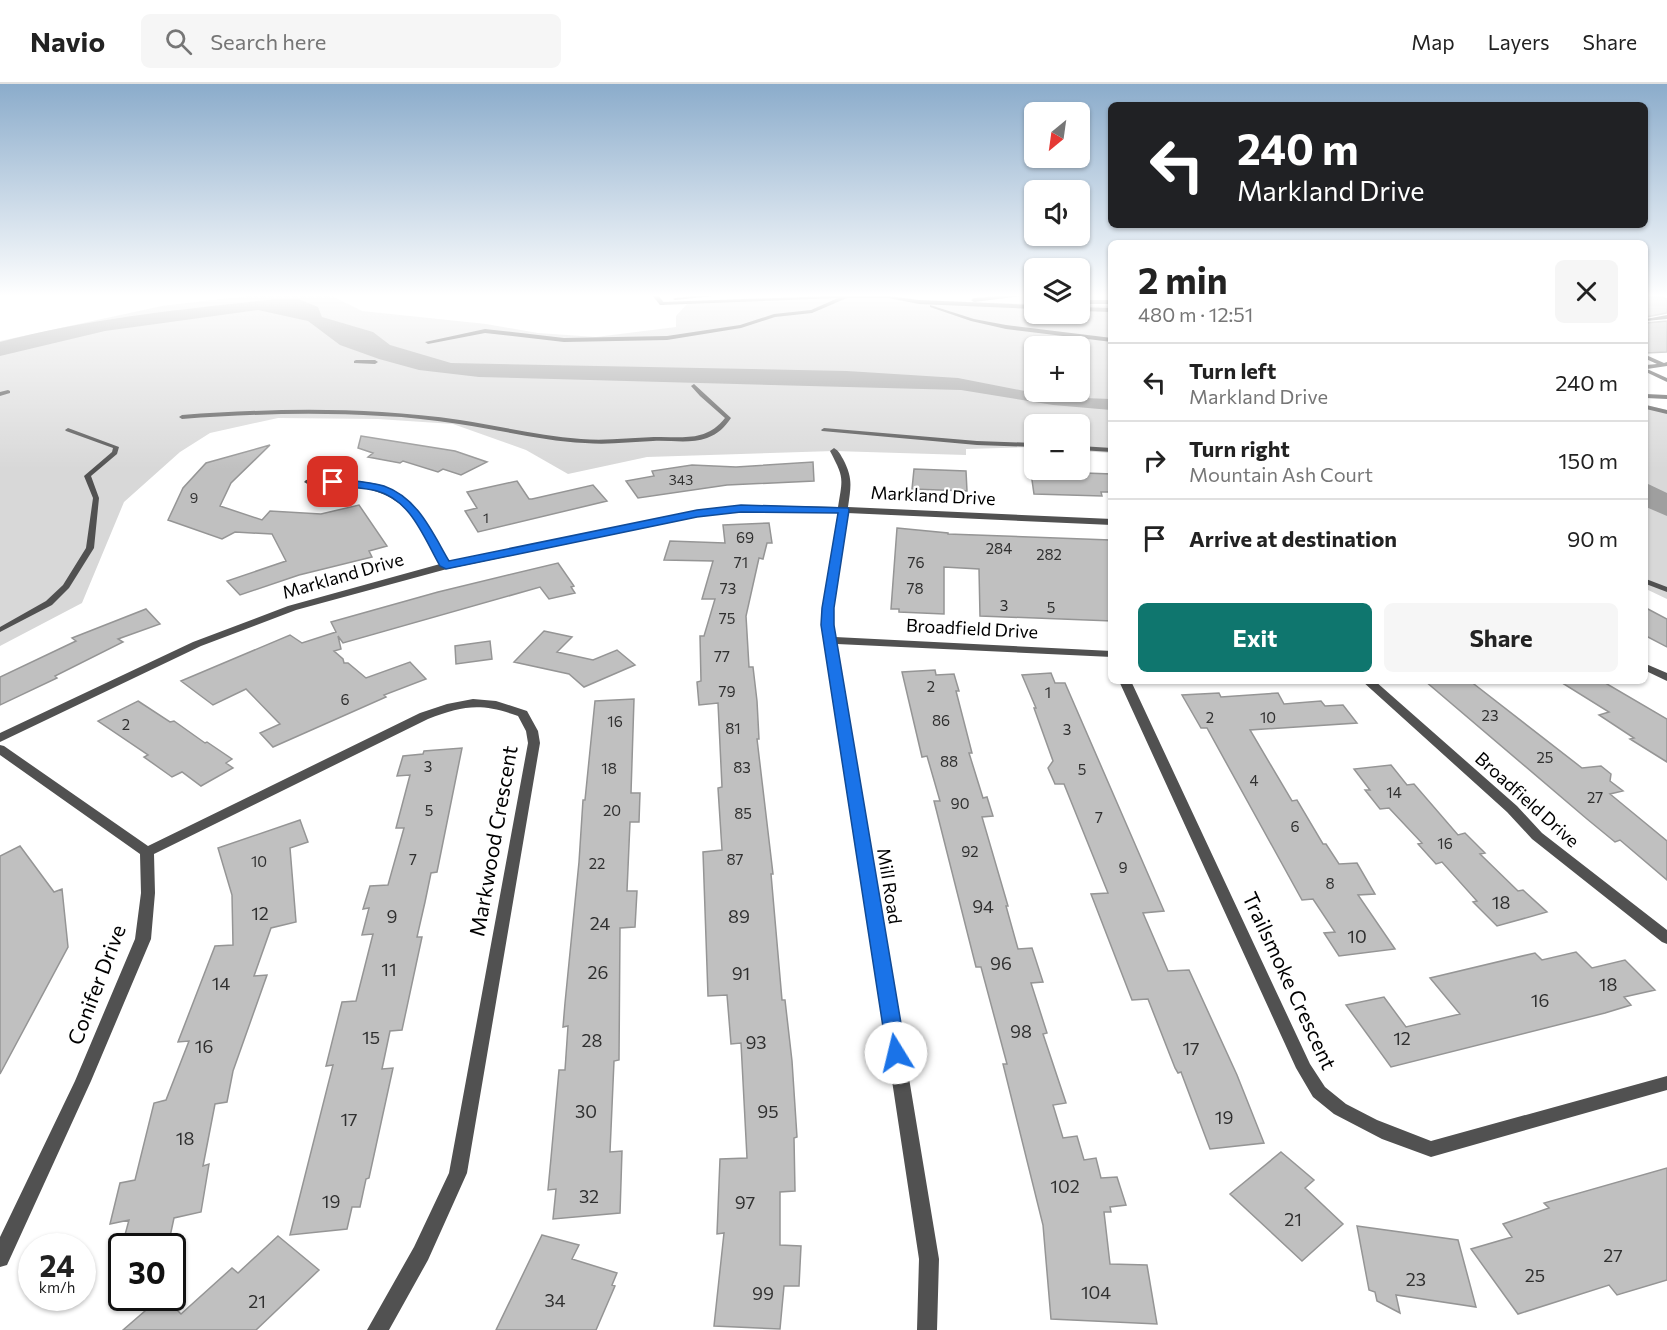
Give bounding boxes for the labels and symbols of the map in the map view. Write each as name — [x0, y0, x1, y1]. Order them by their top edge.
north arrow — [1024, 102, 1090, 168]
pin — [307, 456, 358, 507]
house number: 343 — [669, 471, 693, 488]
street label: Markland Drive — [870, 481, 996, 509]
house number: 9 — [190, 489, 198, 506]
house number: 1 — [483, 509, 489, 526]
house number: 69 — [736, 528, 754, 546]
house number: 284 — [986, 539, 1012, 557]
house number: 282 — [1036, 545, 1062, 563]
street label: Markland Drive — [280, 547, 406, 603]
house number: 71 — [734, 553, 748, 571]
house number: 76 — [908, 553, 924, 571]
house number: 73 — [720, 579, 736, 597]
house number: 78 — [907, 579, 923, 597]
house number: 3 — [1000, 596, 1008, 614]
house number: 5 — [1047, 598, 1055, 616]
house number: 75 — [719, 609, 735, 627]
street label: Broadfield Drive — [905, 614, 1039, 642]
house number: 77 — [714, 647, 730, 665]
house number: 2 — [927, 677, 935, 695]
house number: 79 — [719, 682, 735, 700]
house number: 1 — [1045, 683, 1051, 701]
house number: 6 — [340, 690, 350, 708]
house number: 23 — [1482, 706, 1498, 724]
house number: 2 — [1206, 708, 1214, 726]
house number: 10 — [1260, 708, 1276, 726]
house number: 86 — [932, 711, 950, 729]
house number: 16 — [607, 712, 623, 730]
house number: 2 — [122, 715, 130, 733]
house number: 81 — [725, 719, 741, 737]
house number: 3 — [1063, 720, 1071, 738]
street label: Markwood Crescent — [463, 743, 522, 938]
street label: Broadfield Drive — [1471, 747, 1584, 852]
house number: 25 — [1537, 748, 1553, 766]
house number: 88 — [940, 752, 958, 770]
house number: 3 — [424, 757, 432, 775]
house number: 83 — [733, 758, 751, 776]
house number: 18 — [601, 759, 617, 777]
house number: 5 — [1078, 760, 1086, 778]
house number: 4 — [1250, 771, 1259, 789]
house number: 14 — [1386, 783, 1402, 801]
house number: 27 — [1587, 788, 1603, 806]
house number: 90 — [951, 794, 969, 812]
house number: 5 — [425, 801, 433, 819]
house number: 20 — [603, 801, 621, 819]
house number: 85 — [734, 804, 752, 822]
house number: 7 — [1095, 808, 1103, 826]
house number: 6 — [1290, 817, 1300, 835]
house number: 16 — [1437, 834, 1453, 852]
house number: 92 — [961, 842, 979, 860]
street label: Mill Road — [873, 846, 907, 925]
house number: 7 — [409, 850, 417, 868]
house number: 87 — [727, 850, 744, 868]
house number: 10 — [251, 852, 267, 870]
house number: 22 — [589, 854, 605, 872]
house number: 9 — [1118, 858, 1128, 876]
house number: 8 — [1325, 874, 1335, 892]
street label: Trailsmoke Crescent — [1238, 888, 1343, 1073]
house number: 18 — [1492, 891, 1510, 913]
house number: 94 — [972, 895, 994, 917]
house number: 12 — [251, 902, 269, 924]
house number: 9 — [387, 905, 397, 927]
house number: 89 — [728, 905, 750, 927]
house number: 24 — [590, 912, 610, 934]
street label: Conifer Drive — [61, 921, 130, 1048]
house number: 10 — [1347, 925, 1367, 947]
house number: 96 — [990, 952, 1012, 974]
house number: 11 — [381, 958, 397, 980]
house number: 26 — [588, 961, 608, 983]
house number: 91 — [732, 962, 750, 984]
house number: 14 — [212, 972, 230, 994]
house number: 18 — [1599, 973, 1617, 995]
house number: 16 — [1531, 989, 1549, 1011]
house number: 98 — [1010, 1020, 1032, 1042]
position arrow — [864, 1021, 928, 1085]
house number: 15 — [362, 1026, 380, 1048]
house number: 12 — [1393, 1027, 1411, 1049]
house number: 28 — [582, 1029, 603, 1051]
house number: 93 — [745, 1031, 767, 1053]
house number: 16 — [195, 1035, 213, 1057]
house number: 17 — [1182, 1037, 1200, 1059]
house number: 30 — [575, 1100, 597, 1122]
house number: 95 — [757, 1100, 779, 1122]
house number: 19 — [1215, 1106, 1233, 1128]
house number: 17 — [340, 1108, 358, 1130]
house number: 18 — [176, 1127, 194, 1149]
house number: 102 — [1050, 1175, 1080, 1197]
house number: 32 — [579, 1185, 599, 1207]
house number: 19 — [322, 1190, 340, 1212]
house number: 97 — [735, 1191, 755, 1213]
house number: 21 — [1284, 1208, 1302, 1230]
speed limit sign: 30 — [108, 1233, 186, 1311]
house number: 27 — [1603, 1244, 1623, 1266]
house number: 25 — [1525, 1264, 1545, 1286]
house number: 23 — [1406, 1268, 1426, 1290]
house number: 104 — [1081, 1281, 1111, 1303]
house number: 99 — [752, 1282, 774, 1304]
house number: 34 — [544, 1289, 566, 1311]
house number: 21 — [248, 1290, 266, 1312]

